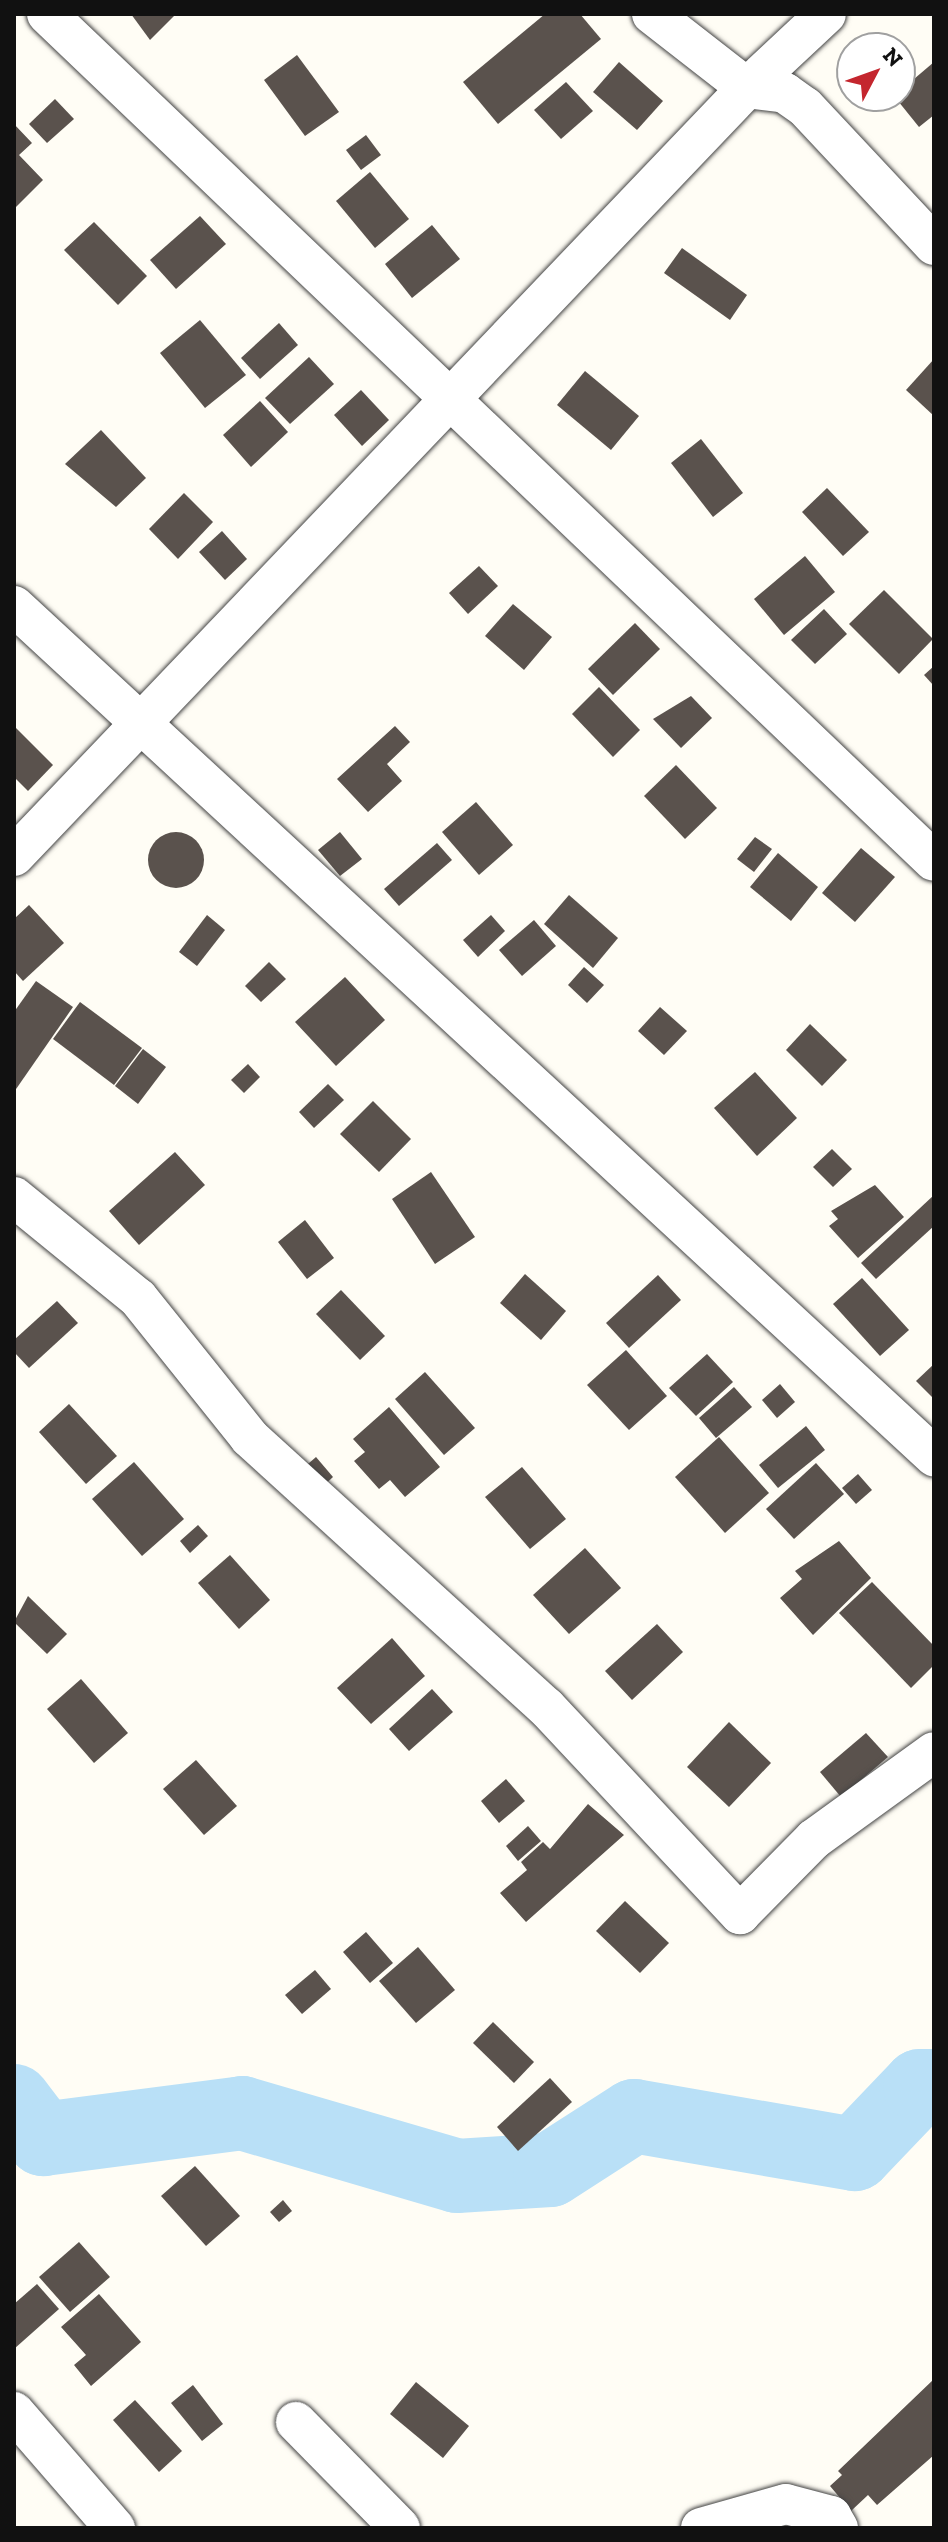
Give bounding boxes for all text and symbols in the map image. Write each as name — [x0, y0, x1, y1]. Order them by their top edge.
north arrow — [836, 32, 916, 112]
text: N — [877, 42, 909, 72]

